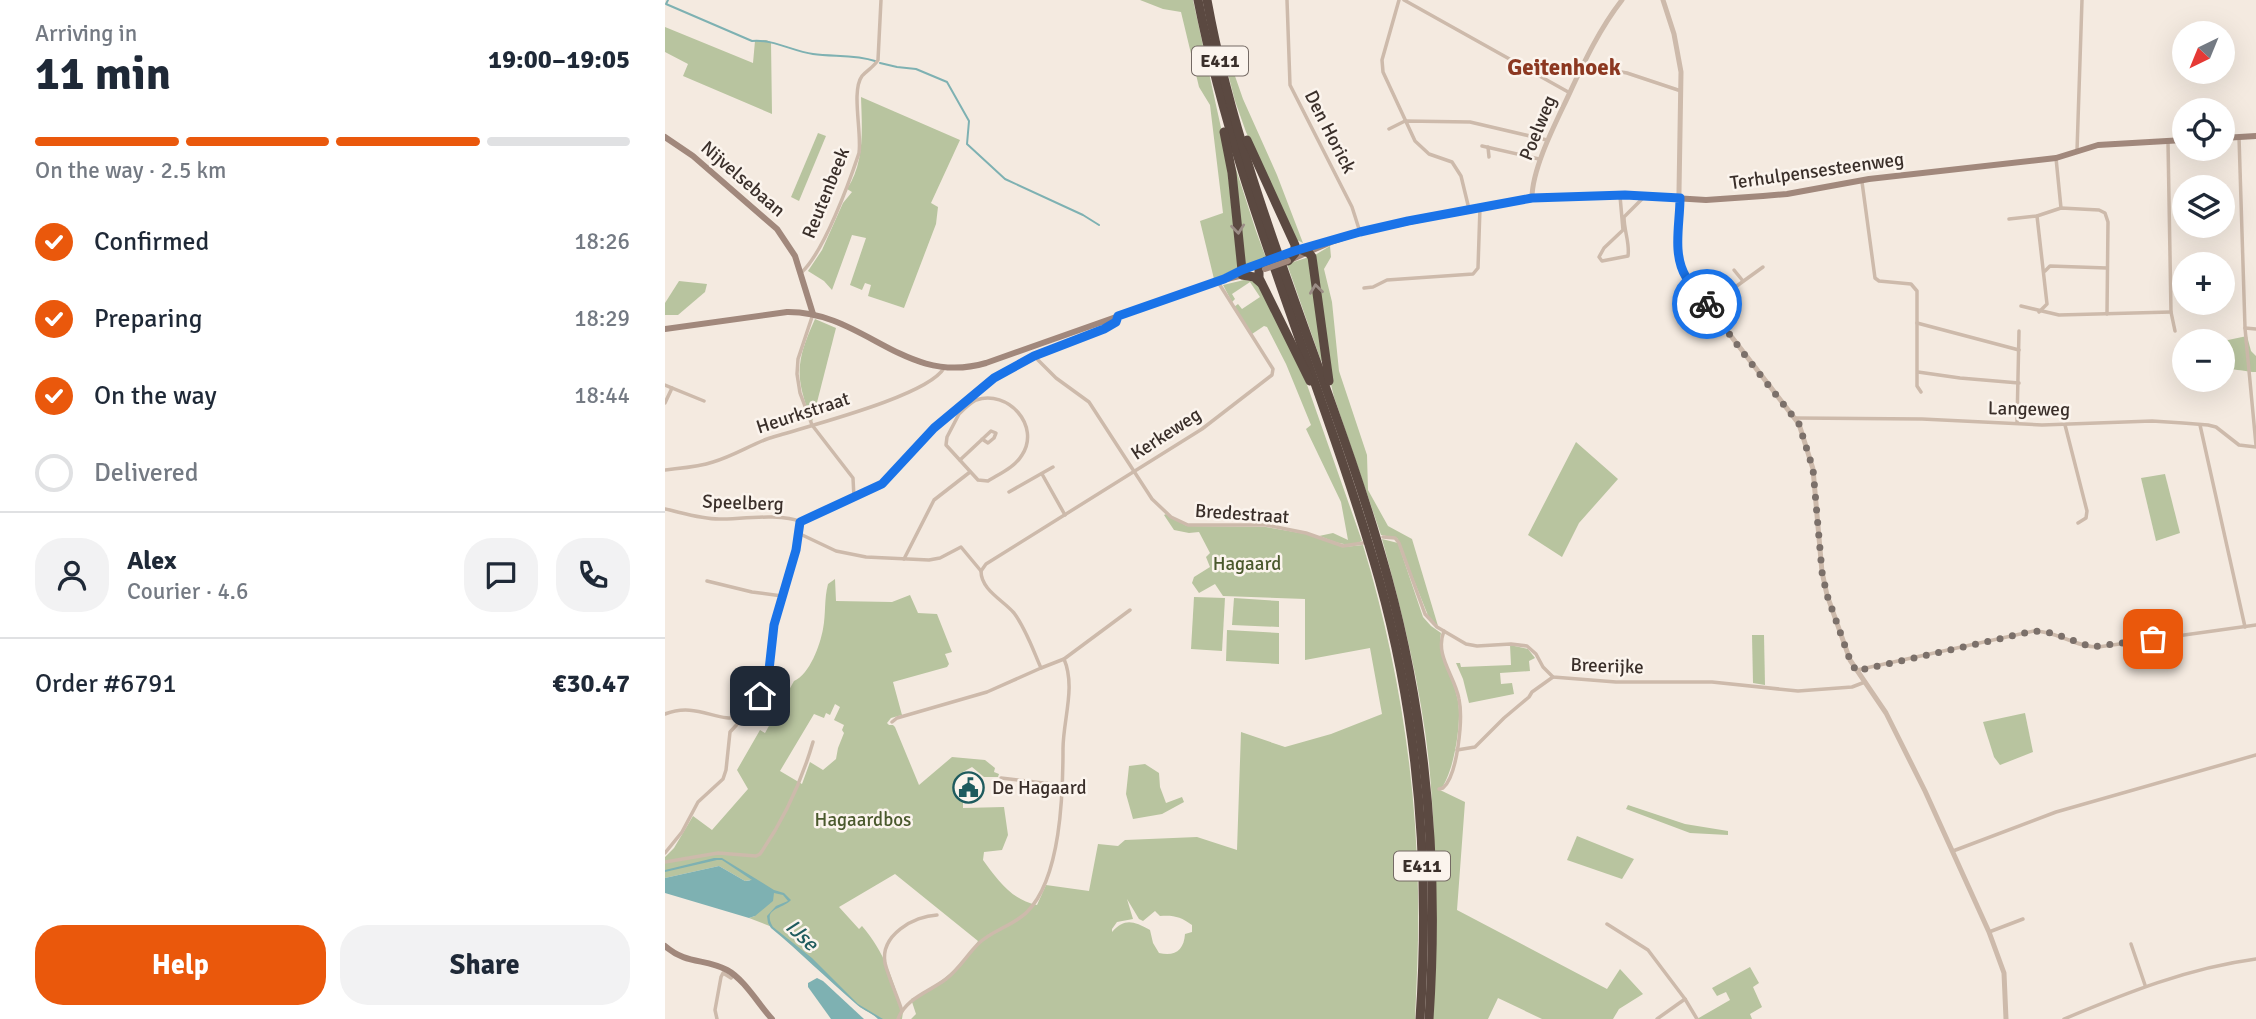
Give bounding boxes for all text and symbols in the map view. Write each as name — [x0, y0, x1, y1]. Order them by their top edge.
text: Arriving in — [35, 19, 137, 48]
north arrow — [2172, 21, 2235, 84]
map controls — [2172, 21, 2235, 392]
text: 19:00–19:05 — [488, 44, 630, 76]
text: 11 min — [35, 46, 171, 102]
road number: E411 — [1192, 46, 1248, 76]
district label: Geitenhoek — [1507, 53, 1621, 82]
street label: Den Horick — [1299, 86, 1361, 178]
street label: Poelweg — [1514, 92, 1562, 164]
button: locate — [2172, 98, 2235, 161]
street label: Nijvelsebaan — [696, 136, 790, 222]
street label: Reutenbeek — [797, 144, 855, 242]
street label: Terhulpensesteenweg — [1729, 147, 1905, 195]
text: On the way · 2.5 km — [35, 156, 226, 185]
button: layers — [2172, 175, 2235, 238]
icon: check — [35, 223, 73, 261]
one-way arrow — [1230, 224, 1245, 235]
text: Confirmed — [94, 226, 209, 258]
text: 18:26 — [574, 227, 630, 256]
button: + — [2172, 252, 2235, 315]
courier — [1672, 269, 1742, 339]
one-way arrow — [1308, 283, 1323, 294]
icon: bike — [1688, 285, 1726, 323]
icon: check — [35, 300, 73, 338]
text: Preparing — [94, 303, 202, 335]
text: 18:29 — [574, 304, 630, 333]
button: − — [2172, 329, 2235, 392]
icon: check — [35, 377, 73, 415]
text: On the way — [94, 380, 217, 412]
text: 18:44 — [574, 381, 630, 410]
street label: Heurkstraat — [753, 387, 853, 439]
street label: Langeweg — [1988, 396, 2070, 422]
street label: Kerkeweg — [1126, 402, 1206, 466]
text: Delivered — [94, 457, 199, 489]
street label: Speelberg — [702, 490, 784, 516]
street label: Bredestraat — [1194, 499, 1290, 529]
button: person — [35, 538, 109, 612]
button: chat — [464, 538, 538, 612]
button: phone — [556, 538, 630, 612]
text: Alex — [127, 545, 177, 577]
park label: Hagaard — [1213, 552, 1281, 576]
text: Courier · 4.6 — [127, 577, 248, 606]
pin — [2123, 609, 2183, 669]
icon: bag — [2134, 620, 2172, 658]
street label: Breerijke — [1570, 653, 1644, 679]
pin — [730, 666, 790, 726]
text: Order #6791 — [35, 668, 176, 700]
text: €30.47 — [552, 668, 630, 700]
icon: home — [741, 677, 779, 715]
public building icon: De Hagaard — [952, 771, 986, 805]
place label: De Hagaard — [992, 776, 1087, 800]
park label: Hagaardbos — [815, 808, 911, 832]
road number: E411 — [1394, 852, 1450, 880]
water label: IJse — [780, 914, 825, 957]
button: Help — [35, 925, 326, 1005]
button: Share — [340, 925, 630, 1005]

